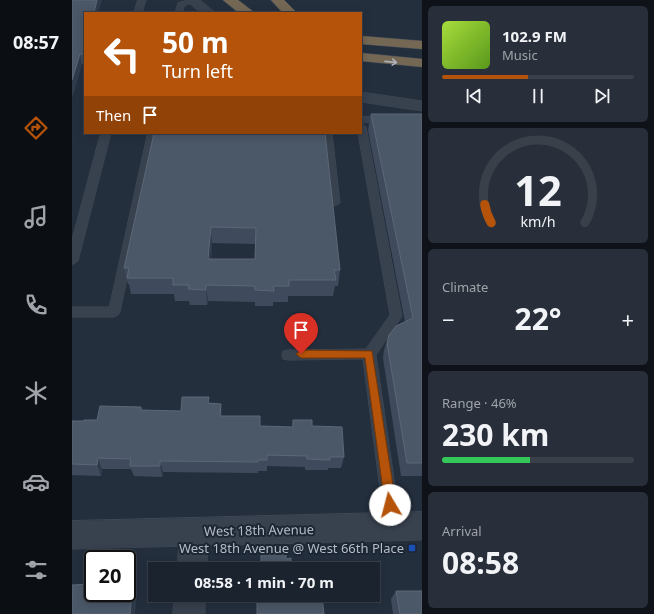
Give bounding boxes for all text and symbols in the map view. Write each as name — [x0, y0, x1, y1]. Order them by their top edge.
text: 50 m — [162, 23, 229, 61]
text: 102.9 FM — [502, 26, 567, 46]
icon: left — [96, 28, 148, 80]
text: 08:57 — [13, 30, 59, 54]
text: Music — [502, 46, 538, 64]
one-way arrow — [384, 58, 397, 65]
text: Turn left — [162, 59, 233, 83]
icon: previous — [463, 85, 485, 107]
icon: pause — [527, 85, 549, 107]
icon: next — [591, 85, 613, 107]
icon: arrive — [139, 104, 161, 126]
text: Then — [96, 105, 131, 125]
icon: directions — [22, 114, 50, 142]
text: 12 — [514, 162, 562, 218]
icon: music — [22, 203, 50, 231]
text: km/h — [520, 212, 556, 231]
text: Climate — [442, 278, 488, 296]
icon: phone — [22, 291, 50, 319]
text: 22° — [514, 298, 562, 339]
text: − — [442, 304, 455, 334]
text: + — [621, 304, 634, 334]
pin — [284, 313, 318, 354]
icon: arrive — [290, 319, 312, 341]
icon: climate — [22, 379, 50, 407]
text: Range · 46% — [442, 394, 517, 412]
text: 230 km — [442, 414, 549, 455]
icon: car — [22, 468, 50, 496]
position arrow — [369, 484, 411, 526]
street label: West 18th Avenue — [204, 520, 314, 540]
text: Arrival — [442, 522, 482, 540]
place label: West 18th Avenue @ West 66th Place — [179, 539, 404, 557]
text: 08:58 — [442, 542, 519, 583]
marker: West 18th Avenue @ West 66th Place — [407, 543, 417, 553]
speed limit sign: 20 — [84, 550, 136, 602]
icon: filters — [22, 556, 50, 584]
text: 08:58 · 1 min · 70 m — [194, 572, 334, 592]

